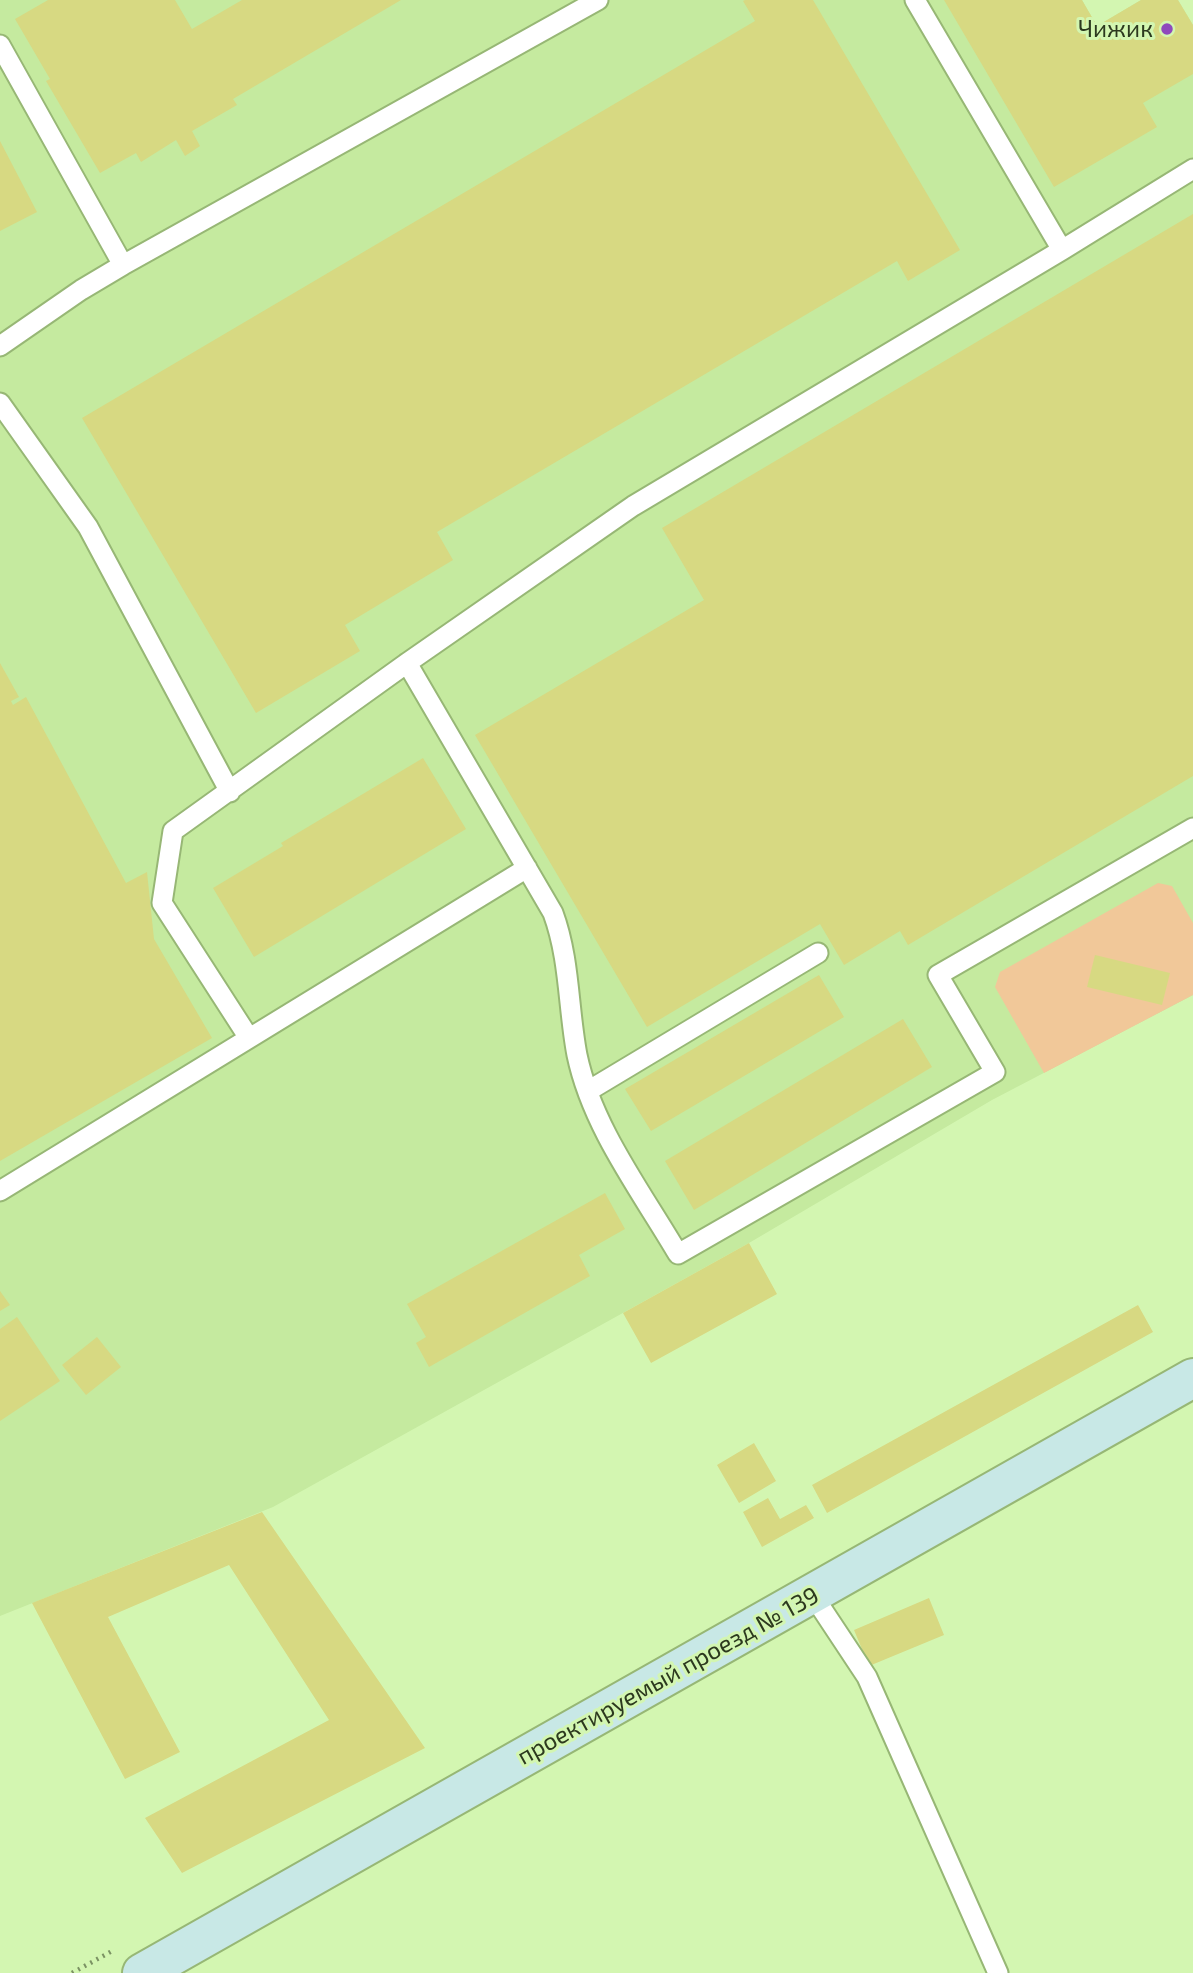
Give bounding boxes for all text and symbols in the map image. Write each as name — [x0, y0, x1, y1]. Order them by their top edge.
place label: Чижик — [1078, 15, 1153, 43]
marker: Чижик — [1159, 21, 1175, 37]
street label: проектируемый проезд № 139 — [512, 1581, 824, 1771]

